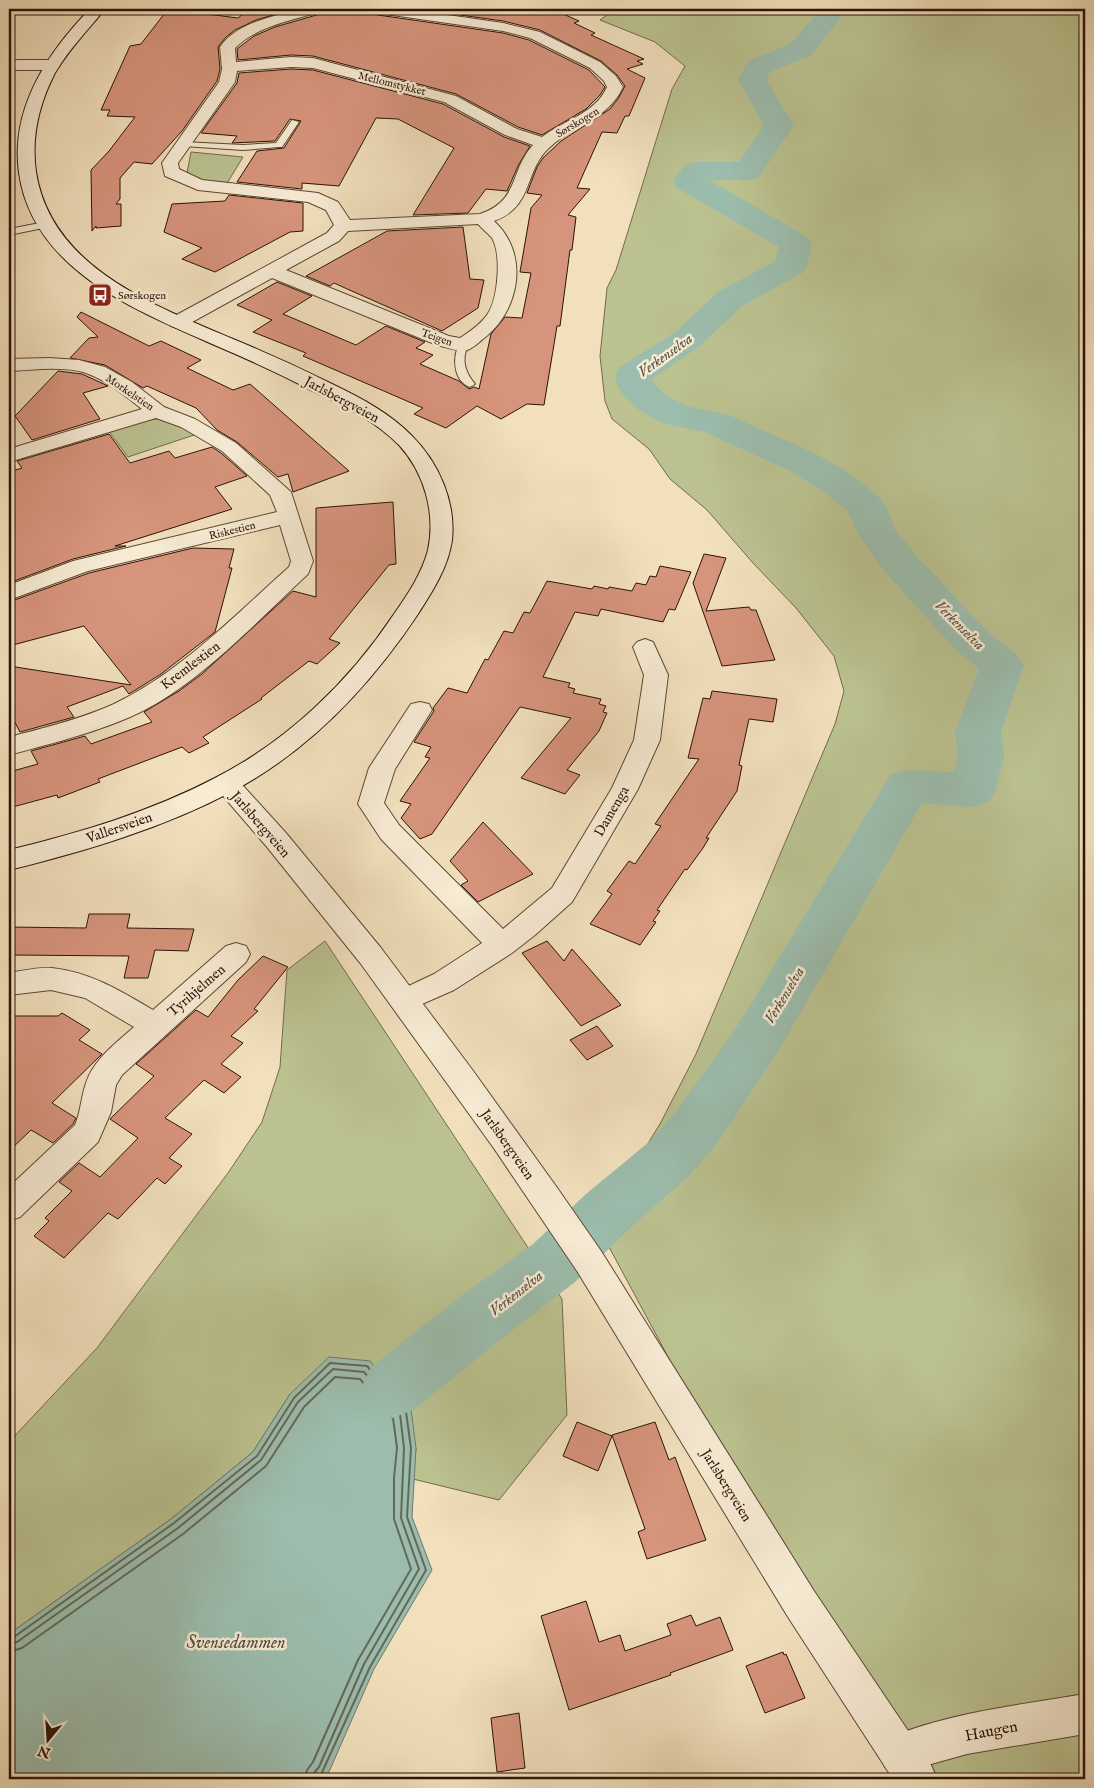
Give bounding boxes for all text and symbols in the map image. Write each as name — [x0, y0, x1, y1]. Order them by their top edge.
street label: Mellomstykket — [357, 69, 427, 99]
street label: Sørskogen — [553, 104, 602, 141]
bus stop icon: Sørskogen — [87, 282, 113, 308]
place label: Sørskogen — [118, 289, 166, 303]
street label: Teigen — [419, 326, 454, 350]
water label: Verkenselva — [634, 329, 697, 382]
street label: Morkelstien — [103, 372, 156, 414]
street label: Jarlsbergveien — [299, 372, 383, 427]
street label: Riskestien — [208, 518, 257, 544]
water label: Verkenselva — [931, 596, 989, 654]
street label: Kremlestien — [157, 637, 224, 694]
street label: Damenga — [590, 782, 634, 840]
street label: Jarlsbergveien — [225, 786, 294, 862]
street label: Vallersveien — [83, 808, 155, 848]
street label: Tyrihjelmen — [164, 960, 230, 1021]
water label: Verkenselva — [760, 963, 809, 1027]
street label: Jarlsbergveien — [475, 1104, 538, 1184]
water label: Verkenselva — [486, 1266, 547, 1320]
street label: Jarlsbergveien — [696, 1444, 756, 1526]
water label: Svensedammen — [187, 1632, 285, 1655]
north arrow — [22, 1716, 72, 1766]
street label: Haugen — [963, 1717, 1020, 1747]
text: N — [36, 1741, 54, 1762]

